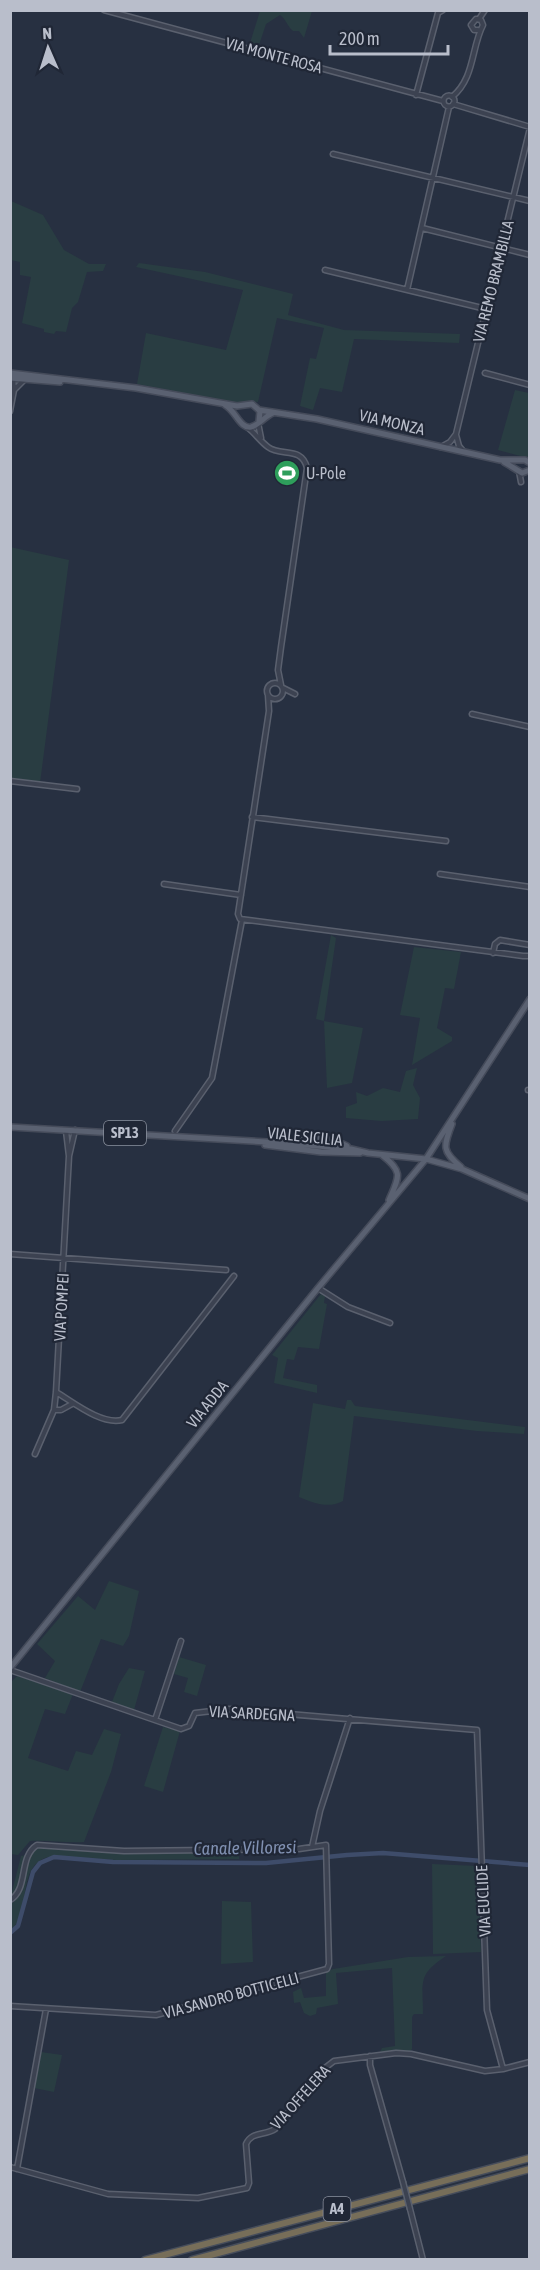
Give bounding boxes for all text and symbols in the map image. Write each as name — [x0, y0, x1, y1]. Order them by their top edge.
north arrow — [18, 18, 78, 78]
scale bar — [330, 18, 448, 56]
text: N — [42, 24, 52, 42]
text: 200 m — [339, 28, 380, 49]
street label: VIA MONTE ROSA — [224, 33, 324, 77]
street label: VIA REMO BRAMBILLA — [469, 218, 517, 344]
street label: VIA MONZA — [358, 406, 427, 438]
sports icon: U-Pole — [272, 458, 302, 488]
place label: U-Pole — [306, 464, 346, 482]
road number: SP13 — [104, 1121, 146, 1145]
street label: VIALE SICILIA — [267, 1123, 343, 1149]
street label: VIA POMPEI — [50, 1272, 72, 1342]
street label: VIA ADDA — [183, 1377, 232, 1431]
street label: VIA SARDEGNA — [209, 1702, 296, 1724]
water label: Canale Villoresi — [193, 1836, 297, 1859]
street label: VIA EUCLIDE — [472, 1865, 494, 1937]
street label: VIA SANDRO BOTTICELLI — [161, 1968, 301, 2022]
street label: VIA OFFELERA — [267, 2061, 334, 2133]
road number: A4 — [324, 2197, 350, 2221]

